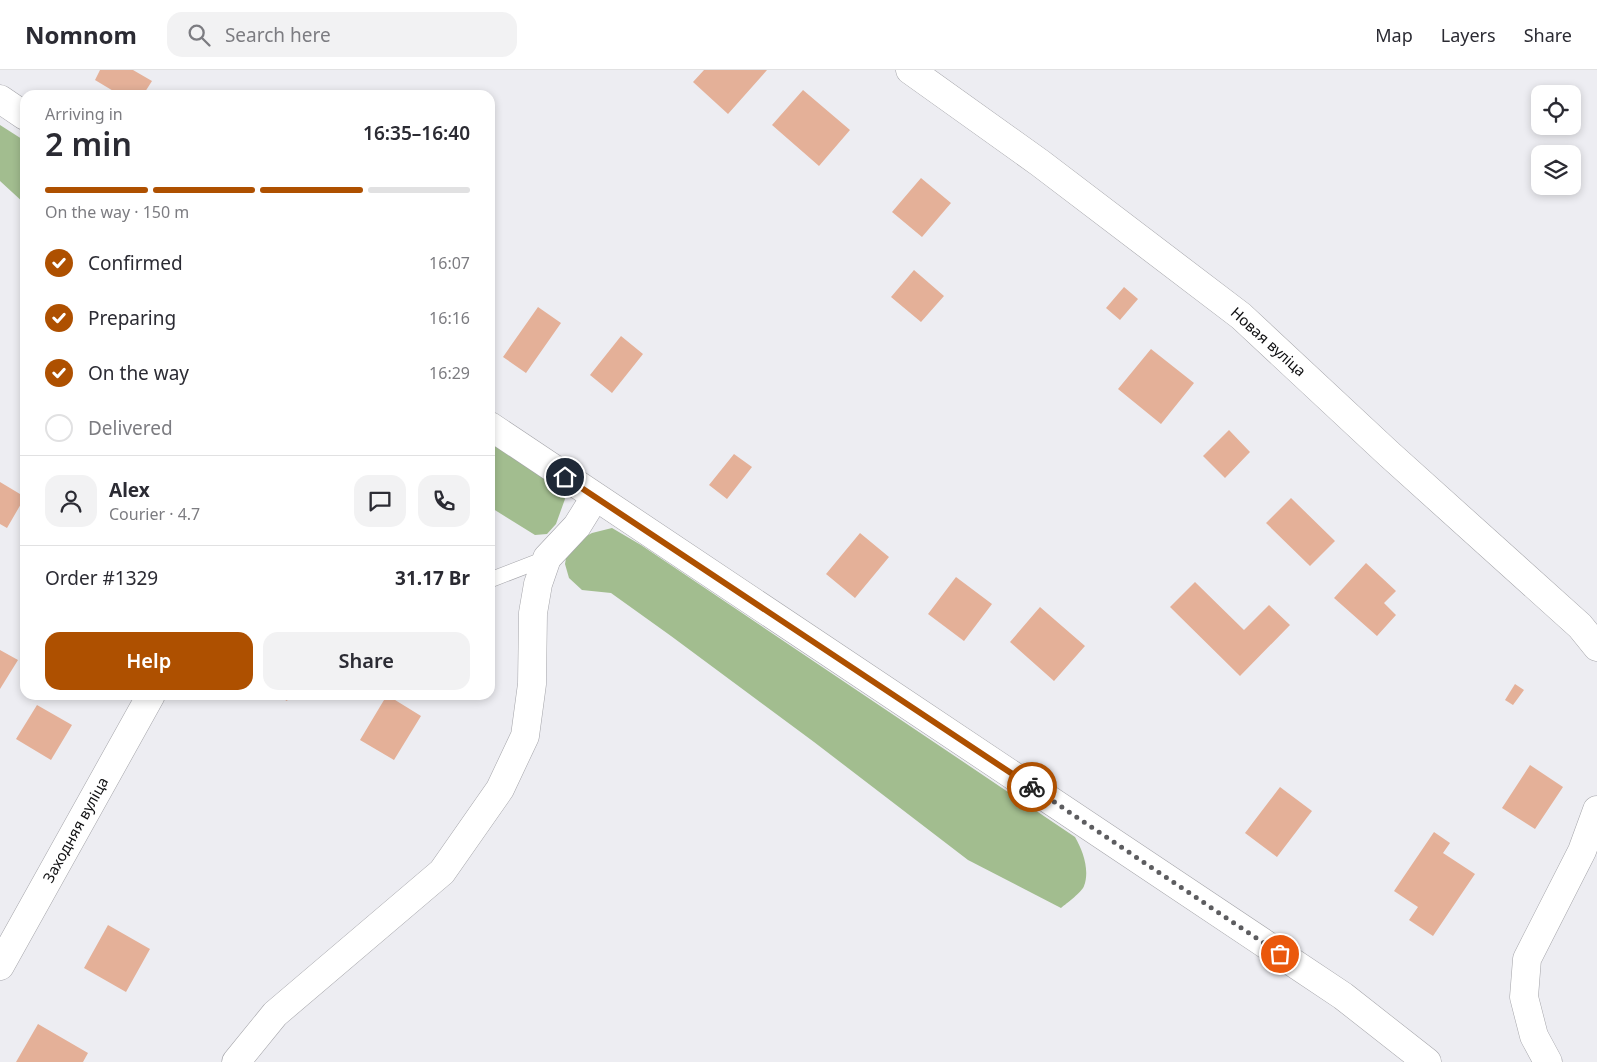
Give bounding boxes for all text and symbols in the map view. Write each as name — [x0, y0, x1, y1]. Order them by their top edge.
search box — [167, 12, 517, 57]
text: Nomnom — [25, 18, 137, 51]
icon: search — [185, 21, 213, 49]
text: Search here — [225, 22, 331, 48]
text: Map — [1375, 23, 1413, 47]
text: Layers — [1441, 23, 1496, 47]
text: Share — [1524, 23, 1572, 47]
map controls — [1531, 85, 1581, 195]
button: locate — [1531, 85, 1581, 135]
text: Arriving in — [45, 103, 123, 125]
text: 16:35–16:40 — [363, 120, 470, 146]
text: 2 min — [45, 122, 132, 165]
button: layers — [1531, 145, 1581, 195]
text: On the way · 150 m — [45, 201, 189, 223]
icon: check — [45, 249, 73, 277]
text: Confirmed — [88, 250, 183, 276]
text: 16:07 — [429, 252, 470, 274]
street label: Новая вуліца — [1227, 302, 1311, 380]
icon: check — [45, 304, 73, 332]
text: Preparing — [88, 305, 176, 331]
text: 16:16 — [429, 307, 470, 329]
icon: check — [45, 359, 73, 387]
text: On the way — [88, 360, 189, 386]
text: 16:29 — [429, 362, 470, 384]
text: Delivered — [88, 415, 173, 441]
pin — [544, 456, 586, 498]
icon: home — [551, 463, 579, 491]
button: person — [45, 475, 97, 527]
button: chat — [354, 475, 406, 527]
button: phone — [418, 475, 470, 527]
text: Alex — [109, 477, 150, 503]
text: Courier · 4.7 — [109, 503, 200, 525]
text: Order #1329 — [45, 565, 158, 591]
text: 31.17 Br — [395, 565, 470, 591]
button: Help — [45, 632, 253, 690]
button: Share — [263, 632, 470, 690]
courier — [1007, 762, 1057, 812]
street label: Заходняя вуліца — [38, 773, 112, 886]
icon: bike — [1018, 773, 1046, 801]
pin — [1259, 933, 1301, 975]
icon: bag — [1266, 940, 1294, 968]

